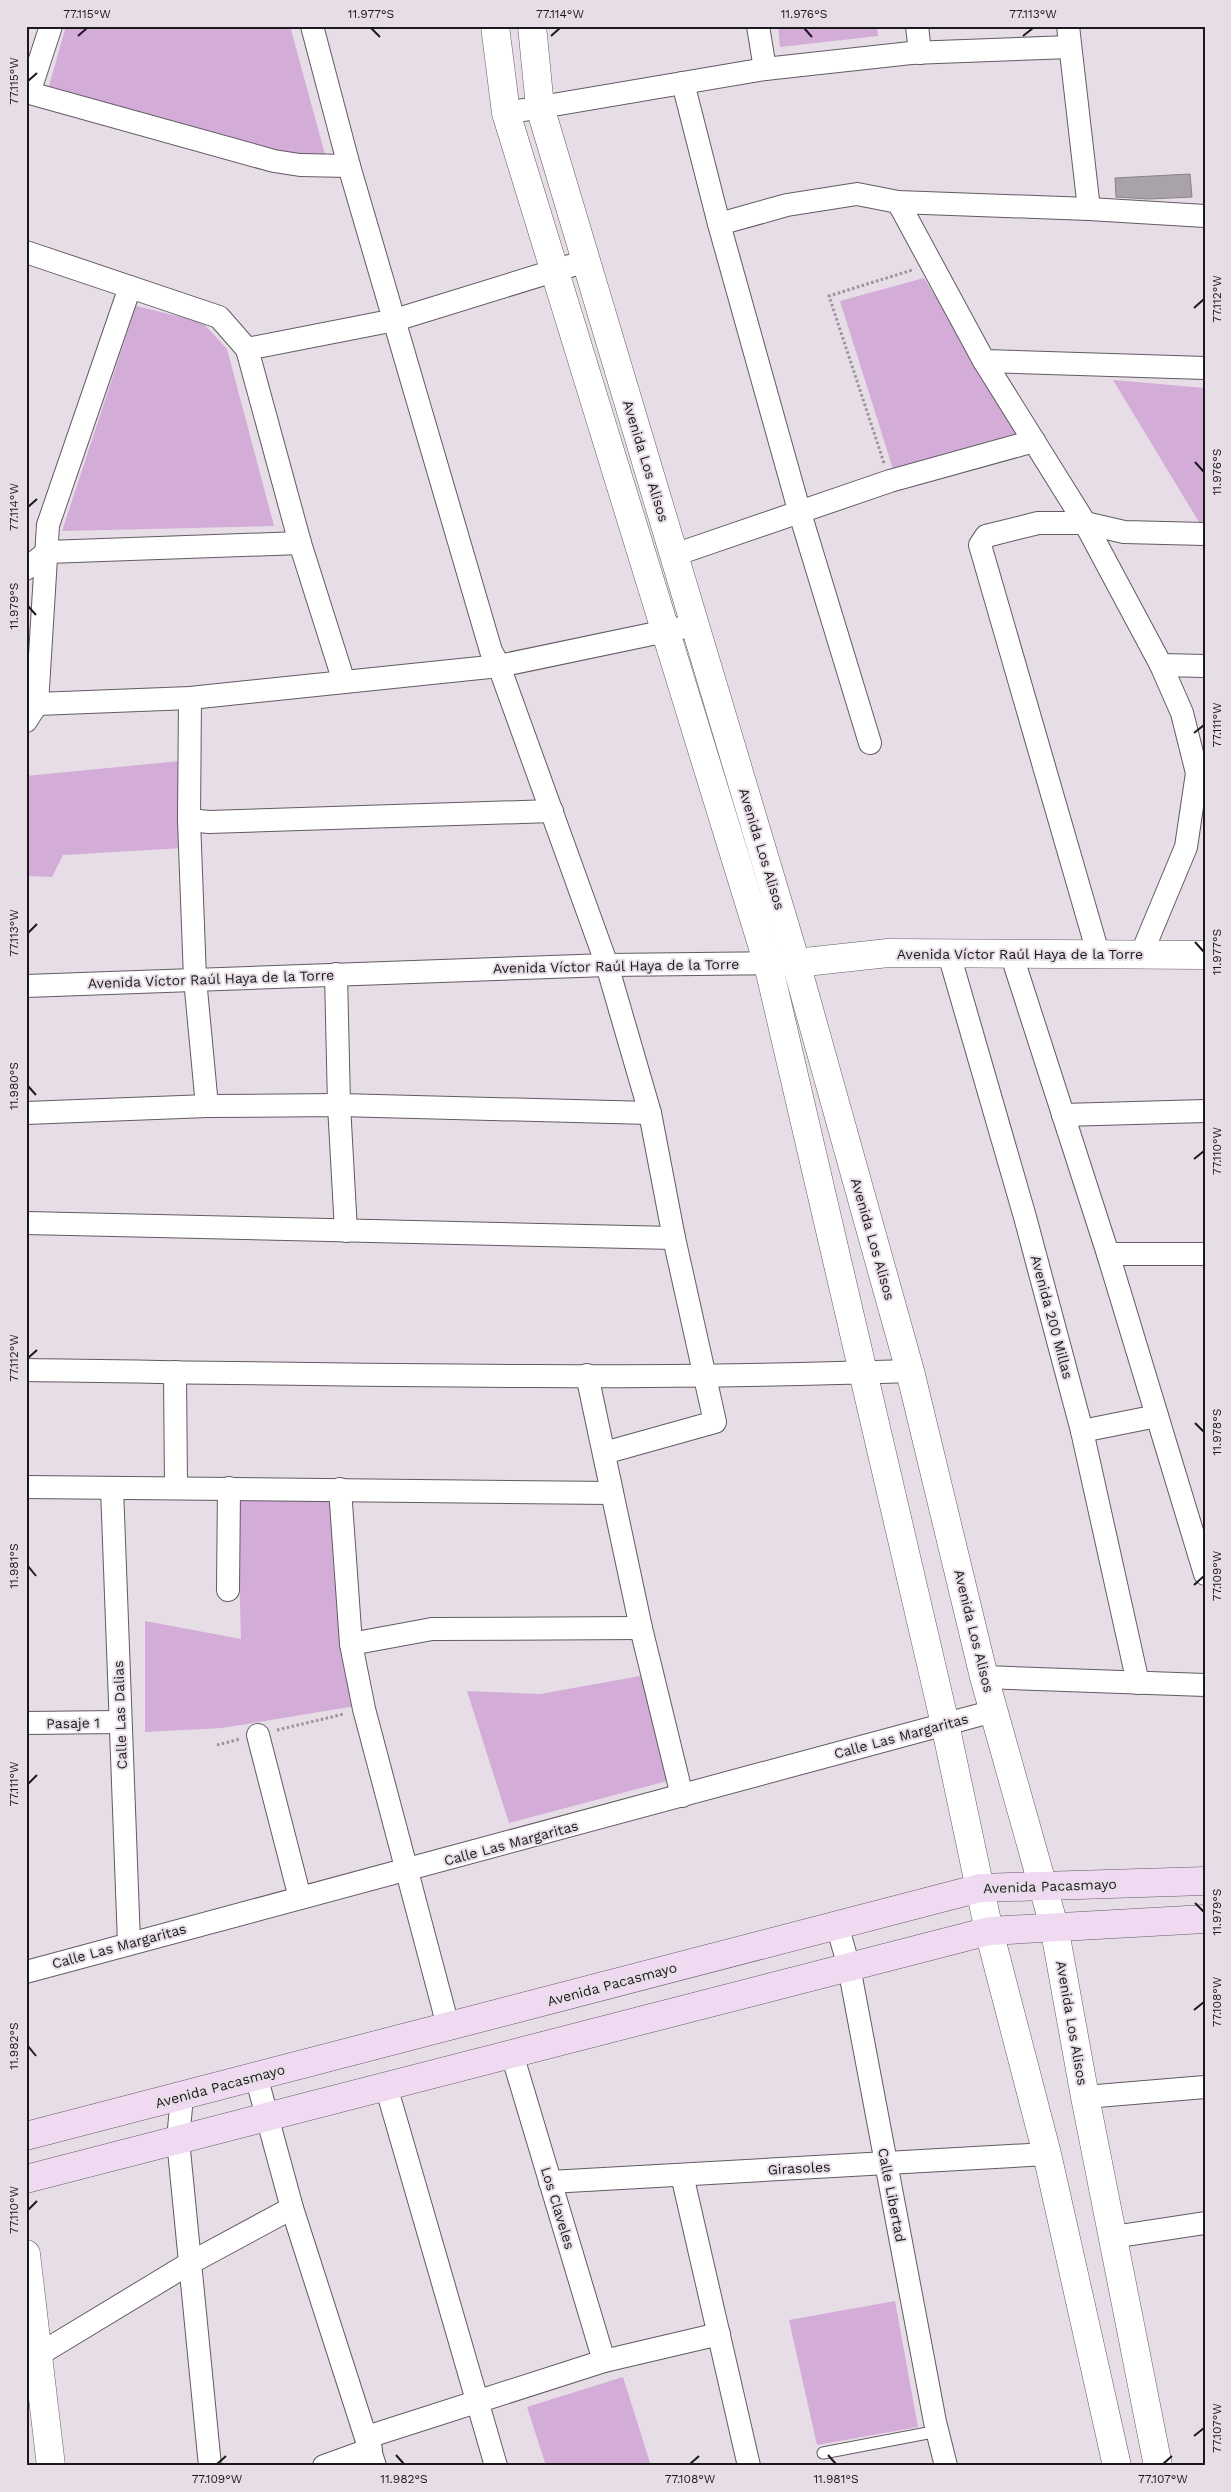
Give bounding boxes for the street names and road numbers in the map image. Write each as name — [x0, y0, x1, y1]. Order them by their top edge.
street label: Avenida Los Alisos — [620, 398, 672, 524]
street label: Avenida Los Alisos — [736, 786, 788, 912]
street label: Avenida Víctor Raúl Haya de la Torre — [897, 946, 1143, 962]
street label: Avenida Víctor Raúl Haya de la Torre — [493, 956, 739, 976]
street label: Avenida Víctor Raúl Haya de la Torre — [88, 967, 334, 991]
street label: Avenida Los Alisos — [848, 1176, 898, 1302]
street label: Avenida 200 Millas — [1028, 1253, 1076, 1381]
street label: Avenida Los Alisos — [951, 1568, 997, 1694]
street label: Calle Las Dalias — [110, 1660, 130, 1770]
street label: Calle Las Margaritas — [832, 1710, 970, 1762]
street label: Pasaje 1 — [46, 1715, 100, 1731]
street label: Calle Las Margaritas — [442, 1817, 580, 1869]
street label: Avenida Pacasmayo — [983, 1876, 1117, 1896]
street label: Calle Las Margaritas — [50, 1920, 188, 1972]
street label: Avenida Pacasmayo — [545, 1959, 679, 2009]
street label: Avenida Los Alisos — [1053, 1959, 1091, 2087]
street label: Avenida Pacasmayo — [153, 2061, 287, 2111]
street label: Calle Libertad — [875, 2146, 909, 2244]
street label: Girasoles — [767, 2158, 831, 2178]
street label: Los Claveles — [538, 2165, 578, 2251]

